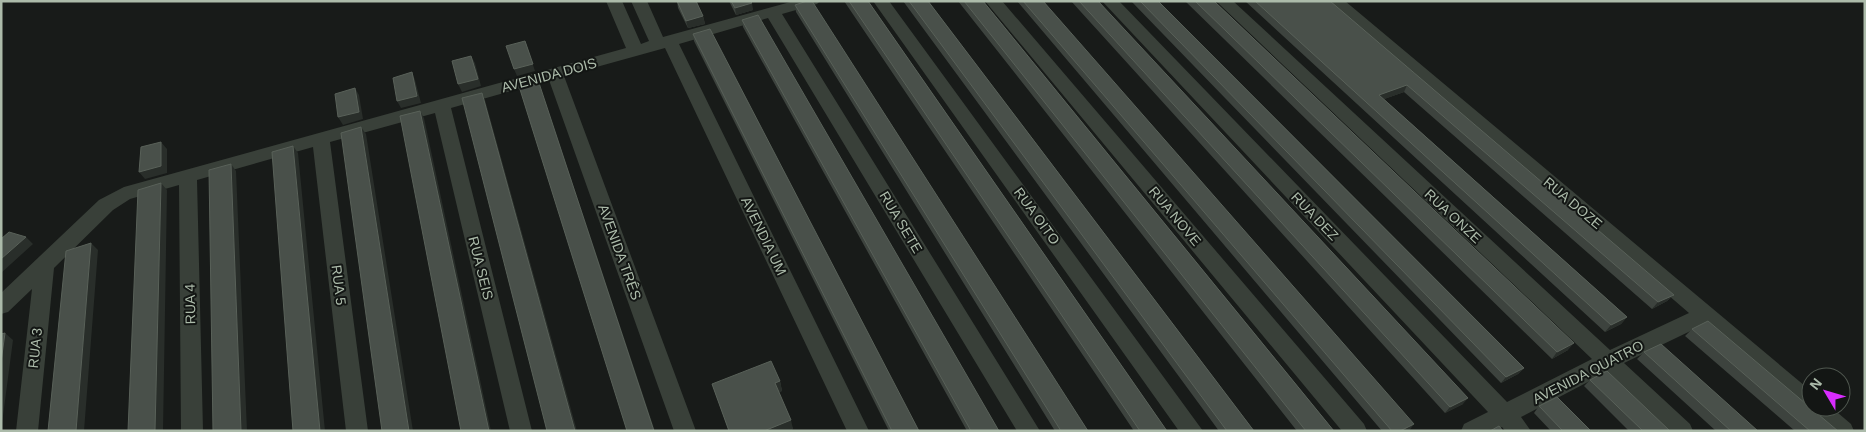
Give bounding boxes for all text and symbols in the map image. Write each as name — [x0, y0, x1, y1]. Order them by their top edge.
street label: AVENIDA DOIS — [500, 55, 598, 95]
street label: RUA DOZE — [1540, 174, 1606, 232]
street label: RUA NOVE — [1146, 183, 1204, 249]
street label: RUA OITO — [1011, 184, 1063, 248]
street label: RUA ONZE — [1421, 186, 1485, 246]
street label: RUA SETE — [876, 188, 926, 256]
street label: RUA DEZ — [1288, 189, 1342, 244]
street label: AVENDIA UM — [738, 194, 790, 278]
street label: AVENIDA TRÊS — [595, 202, 645, 302]
street label: RUA SEIS — [465, 235, 497, 301]
street label: RUA 5 — [329, 264, 349, 306]
street label: RUA 4 — [182, 283, 198, 324]
street label: RUA 3 — [25, 327, 45, 369]
street label: AVENIDA QUATRO — [1530, 337, 1646, 407]
north arrow — [1801, 367, 1851, 417]
text: N — [1806, 375, 1825, 393]

